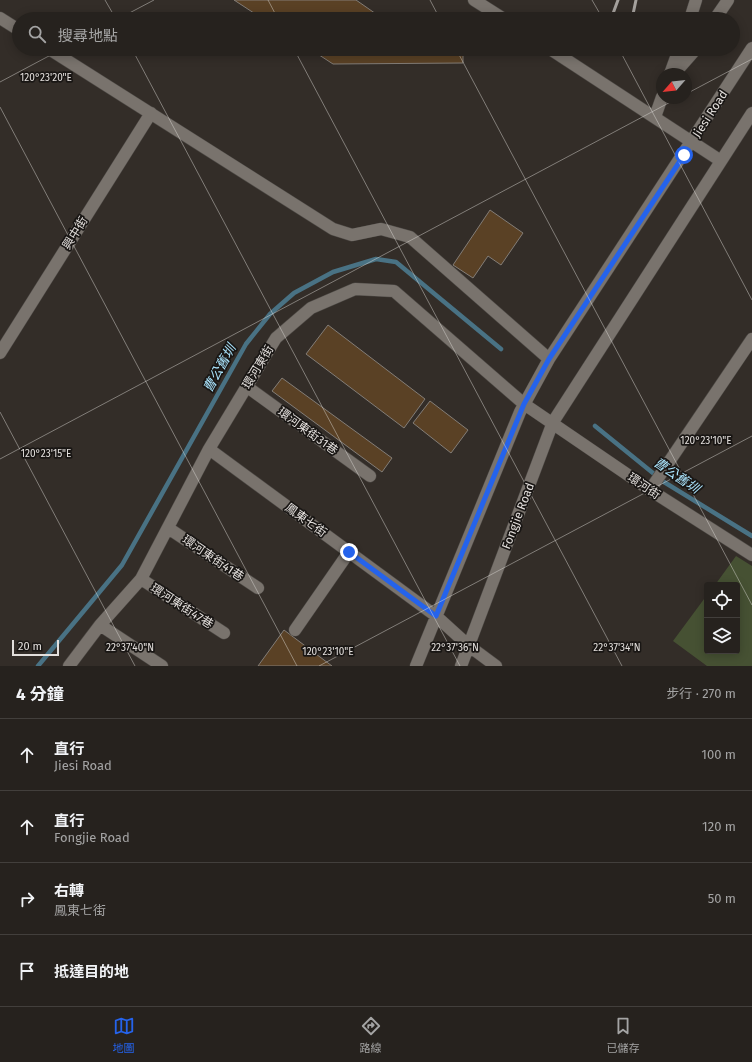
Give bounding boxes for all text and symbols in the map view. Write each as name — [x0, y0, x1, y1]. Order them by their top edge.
search box — [12, 12, 740, 56]
icon: search — [26, 23, 48, 45]
text: 搜尋地點 — [58, 27, 118, 45]
north arrow — [656, 68, 692, 104]
text: 120°23'20"E — [20, 72, 72, 84]
street label: Jiesi Road — [690, 88, 730, 140]
route start — [675, 146, 693, 164]
street label: 興中街 — [60, 214, 90, 252]
water label: 曹公舊圳 — [200, 340, 240, 395]
street label: 環河東街 — [240, 343, 276, 391]
street label: 環河東街31巷 — [275, 405, 341, 457]
text: 120°23'10"E — [680, 435, 732, 447]
text: 120°23'15"E — [21, 448, 71, 460]
water label: 曹公舊圳 — [651, 455, 704, 497]
street label: 環河街 — [625, 470, 663, 502]
street label: Fongjie Road — [499, 481, 537, 551]
street label: 鳳東七街 — [282, 500, 330, 540]
street label: 環河東街41巷 — [180, 532, 246, 584]
route end — [340, 543, 358, 561]
street label: 環河東街47巷 — [148, 581, 216, 631]
map controls — [704, 582, 740, 654]
button: locate — [704, 582, 740, 618]
button: layers — [704, 618, 740, 654]
scale bar — [12, 638, 59, 657]
text: 20 m — [18, 640, 42, 653]
text: 22°37'40"N — [106, 642, 154, 654]
text: 22°37'36"N — [431, 642, 479, 654]
text: 22°37'34"N — [593, 642, 641, 654]
text: 120°23'10"E — [302, 646, 354, 658]
text: 4 分鐘 — [16, 684, 64, 705]
text: 步行 · 270 m — [666, 686, 736, 701]
text: 直行 — [54, 740, 84, 758]
icon: ahead — [16, 744, 38, 766]
text: 100 m — [701, 747, 736, 762]
text: Jiesi Road — [54, 758, 112, 773]
text: 直行 — [54, 812, 84, 830]
icon: ahead — [16, 816, 38, 838]
text: 120 m — [702, 819, 736, 834]
text: Fongjie Road — [54, 830, 130, 845]
text: 右轉 — [54, 882, 84, 900]
icon: right — [16, 888, 38, 910]
text: 50 m — [708, 891, 736, 906]
text: 鳳東七街 — [54, 903, 106, 918]
icon: arrive — [16, 960, 38, 982]
text: 抵達目的地 — [54, 963, 129, 981]
tab: 地圖 — [113, 1015, 135, 1055]
tab: 路線 — [360, 1015, 382, 1055]
tab: 已儲存 — [607, 1015, 640, 1055]

